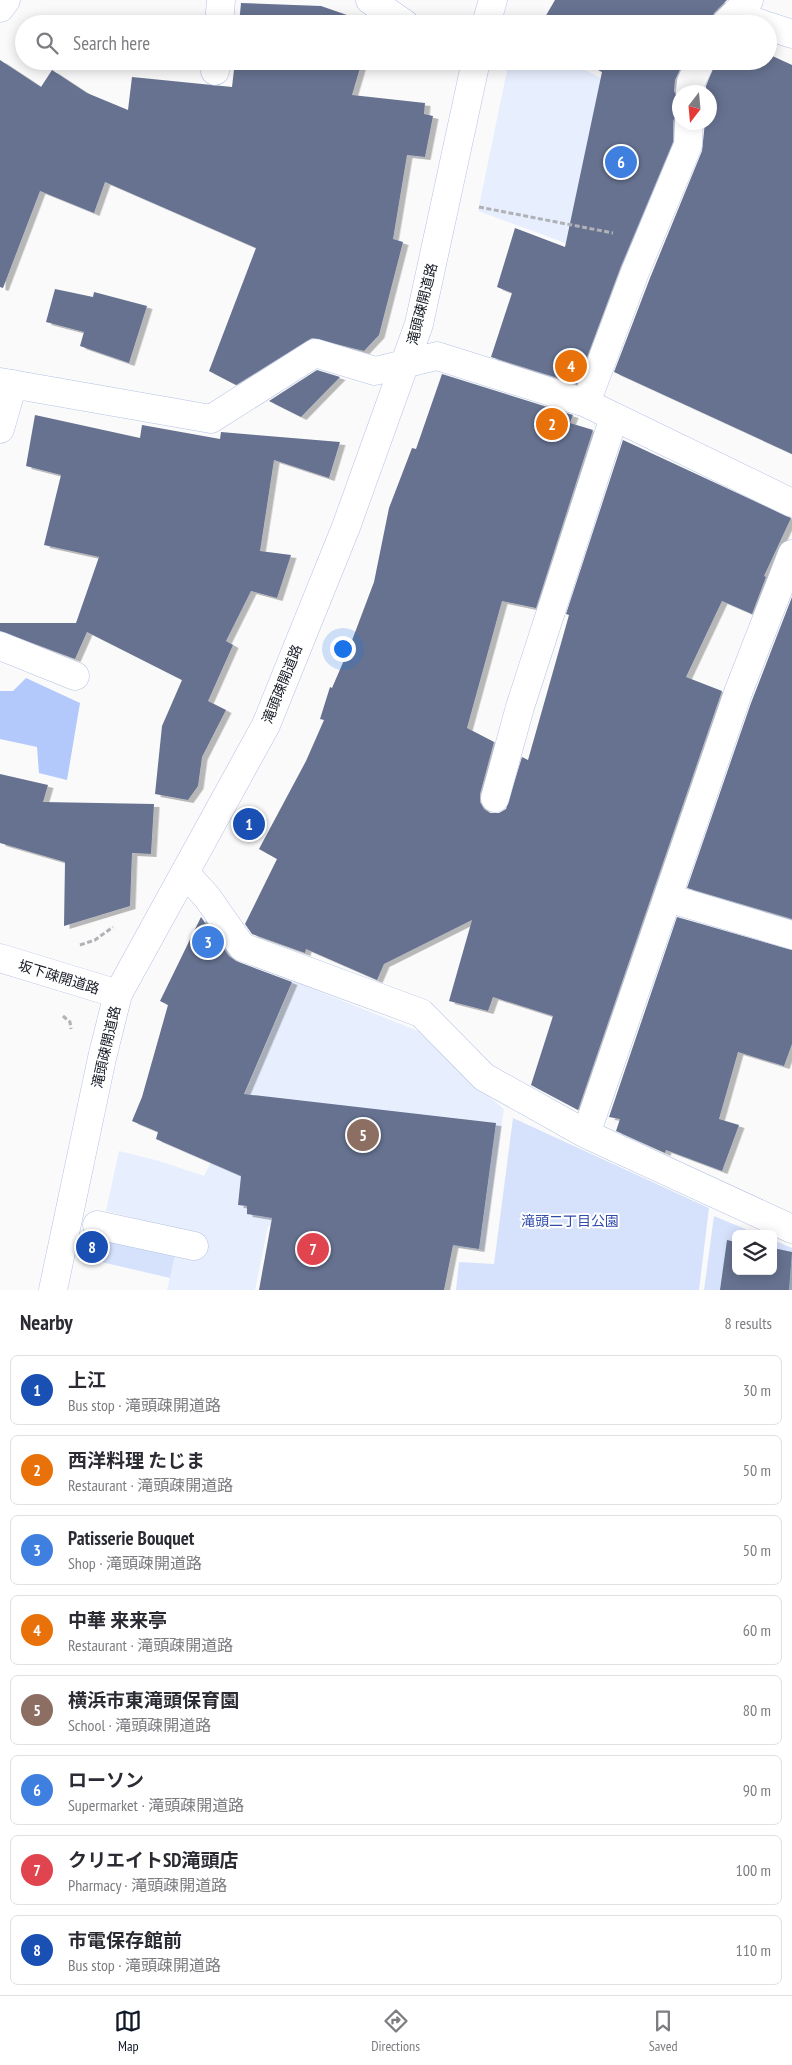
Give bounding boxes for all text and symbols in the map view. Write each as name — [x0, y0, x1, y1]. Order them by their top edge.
search box — [15, 15, 777, 70]
icon: search — [33, 29, 61, 57]
text: Search here — [73, 31, 150, 55]
north arrow — [672, 85, 717, 130]
pin: 6 — [605, 143, 637, 181]
street label: 滝頭疎開道路 — [403, 261, 441, 347]
pin: 4 — [555, 347, 587, 385]
pin: 2 — [536, 405, 568, 443]
your location — [330, 636, 356, 662]
street label: 滝頭疎開道路 — [258, 642, 306, 726]
pin: 1 — [233, 805, 265, 843]
pin: 3 — [192, 923, 224, 961]
street label: 坂下疎開道路 — [16, 956, 102, 998]
street label: 滝頭疎開道路 — [88, 1004, 124, 1090]
pin: 5 — [347, 1116, 379, 1154]
park label: 滝頭二丁目公園 — [521, 1212, 619, 1230]
pin: 8 — [76, 1228, 108, 1266]
pin: 7 — [297, 1230, 329, 1268]
map controls — [732, 1230, 777, 1275]
button: layers — [732, 1230, 777, 1275]
text: Nearby — [20, 1309, 73, 1336]
text: 8 results — [725, 1313, 772, 1333]
text: 上江 — [68, 1368, 106, 1392]
text: 1 — [33, 1380, 41, 1400]
text: 30 m — [743, 1380, 771, 1400]
text: Bus stop · 滝頭疎開道路 — [68, 1395, 221, 1415]
text: 西洋料理 たじま — [68, 1448, 205, 1472]
text: 2 — [33, 1460, 41, 1480]
text: 50 m — [743, 1460, 771, 1480]
text: Restaurant · 滝頭疎開道路 — [68, 1475, 233, 1495]
text: Patisserie Bouquet — [68, 1526, 194, 1550]
text: 3 — [33, 1540, 41, 1560]
text: 50 m — [743, 1540, 771, 1560]
text: Shop · 滝頭疎開道路 — [68, 1553, 202, 1573]
text: 中華 来来亭 — [68, 1608, 167, 1632]
text: 4 — [33, 1620, 41, 1640]
text: 60 m — [743, 1620, 771, 1640]
text: Restaurant · 滝頭疎開道路 — [68, 1635, 233, 1655]
text: 横浜市東滝頭保育園 — [68, 1688, 239, 1712]
text: 5 — [33, 1700, 41, 1720]
text: 80 m — [743, 1700, 771, 1720]
text: School · 滝頭疎開道路 — [68, 1715, 211, 1735]
text: ローソン — [68, 1768, 144, 1792]
text: 6 — [33, 1780, 41, 1800]
text: 90 m — [743, 1780, 771, 1800]
text: Supermarket · 滝頭疎開道路 — [68, 1795, 244, 1815]
text: クリエイトSD滝頭店 — [68, 1848, 239, 1872]
text: 7 — [33, 1860, 41, 1880]
text: 100 m — [736, 1860, 771, 1880]
text: Pharmacy · 滝頭疎開道路 — [68, 1875, 227, 1895]
text: 市電保存館前 — [68, 1928, 182, 1952]
text: 8 — [33, 1940, 41, 1960]
text: 110 m — [736, 1940, 771, 1960]
text: Bus stop · 滝頭疎開道路 — [68, 1955, 221, 1975]
tab: Map — [114, 2007, 142, 2055]
tab: Directions — [371, 2007, 420, 2055]
tab: Saved — [649, 2007, 678, 2055]

